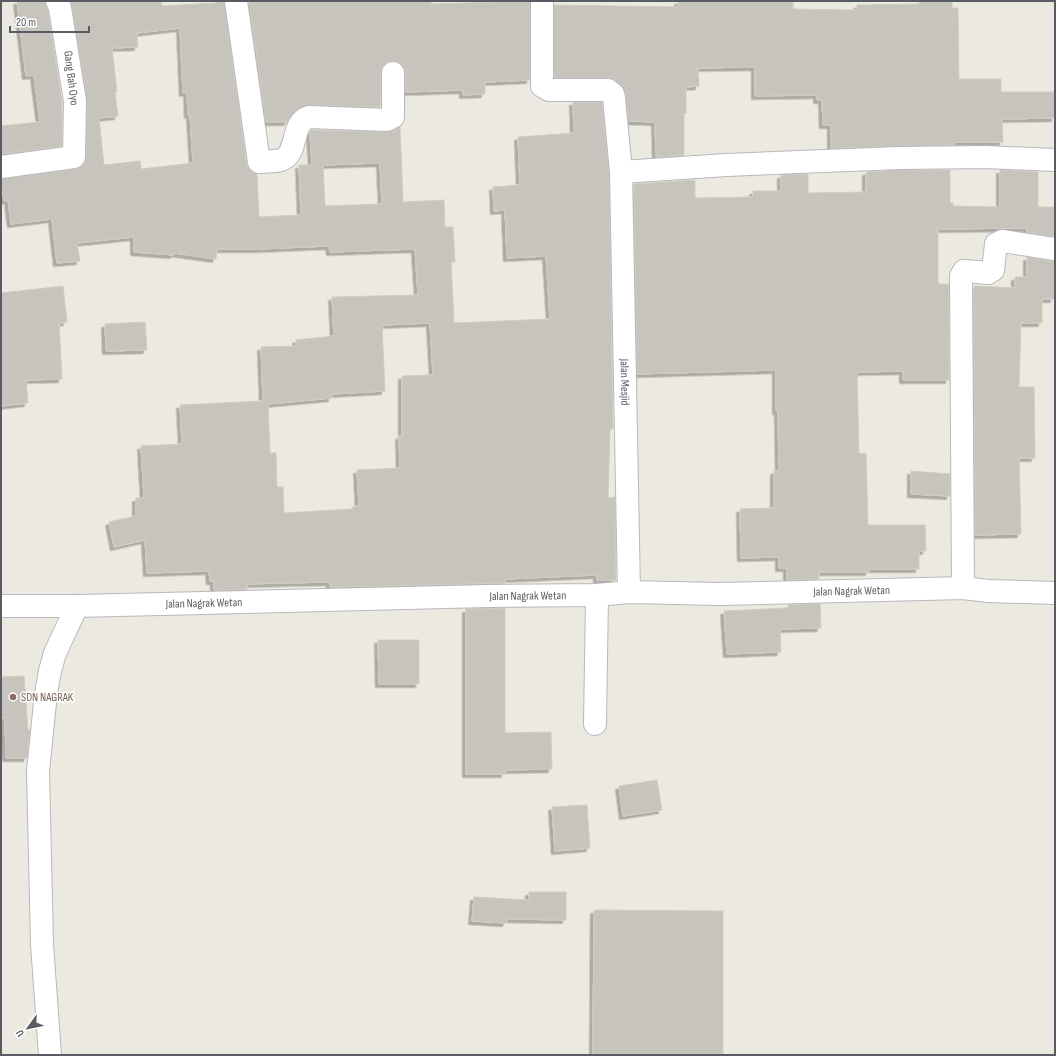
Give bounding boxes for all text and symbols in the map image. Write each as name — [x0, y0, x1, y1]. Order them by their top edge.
scale bar — [10, 8, 89, 34]
text: 20 m — [16, 15, 36, 30]
street label: Gang Bah Oyo — [60, 50, 82, 106]
street label: Jalan Mesjid — [617, 358, 633, 406]
street label: Jalan Nagrak Wetan — [812, 582, 890, 599]
street label: Jalan Nagrak Wetan — [488, 588, 566, 603]
street label: Jalan Nagrak Wetan — [164, 594, 243, 611]
place label: SDN NAGRAK — [21, 690, 74, 705]
marker: SDN NAGRAK — [8, 692, 18, 702]
north arrow — [8, 1008, 48, 1048]
text: U — [13, 1027, 27, 1039]

